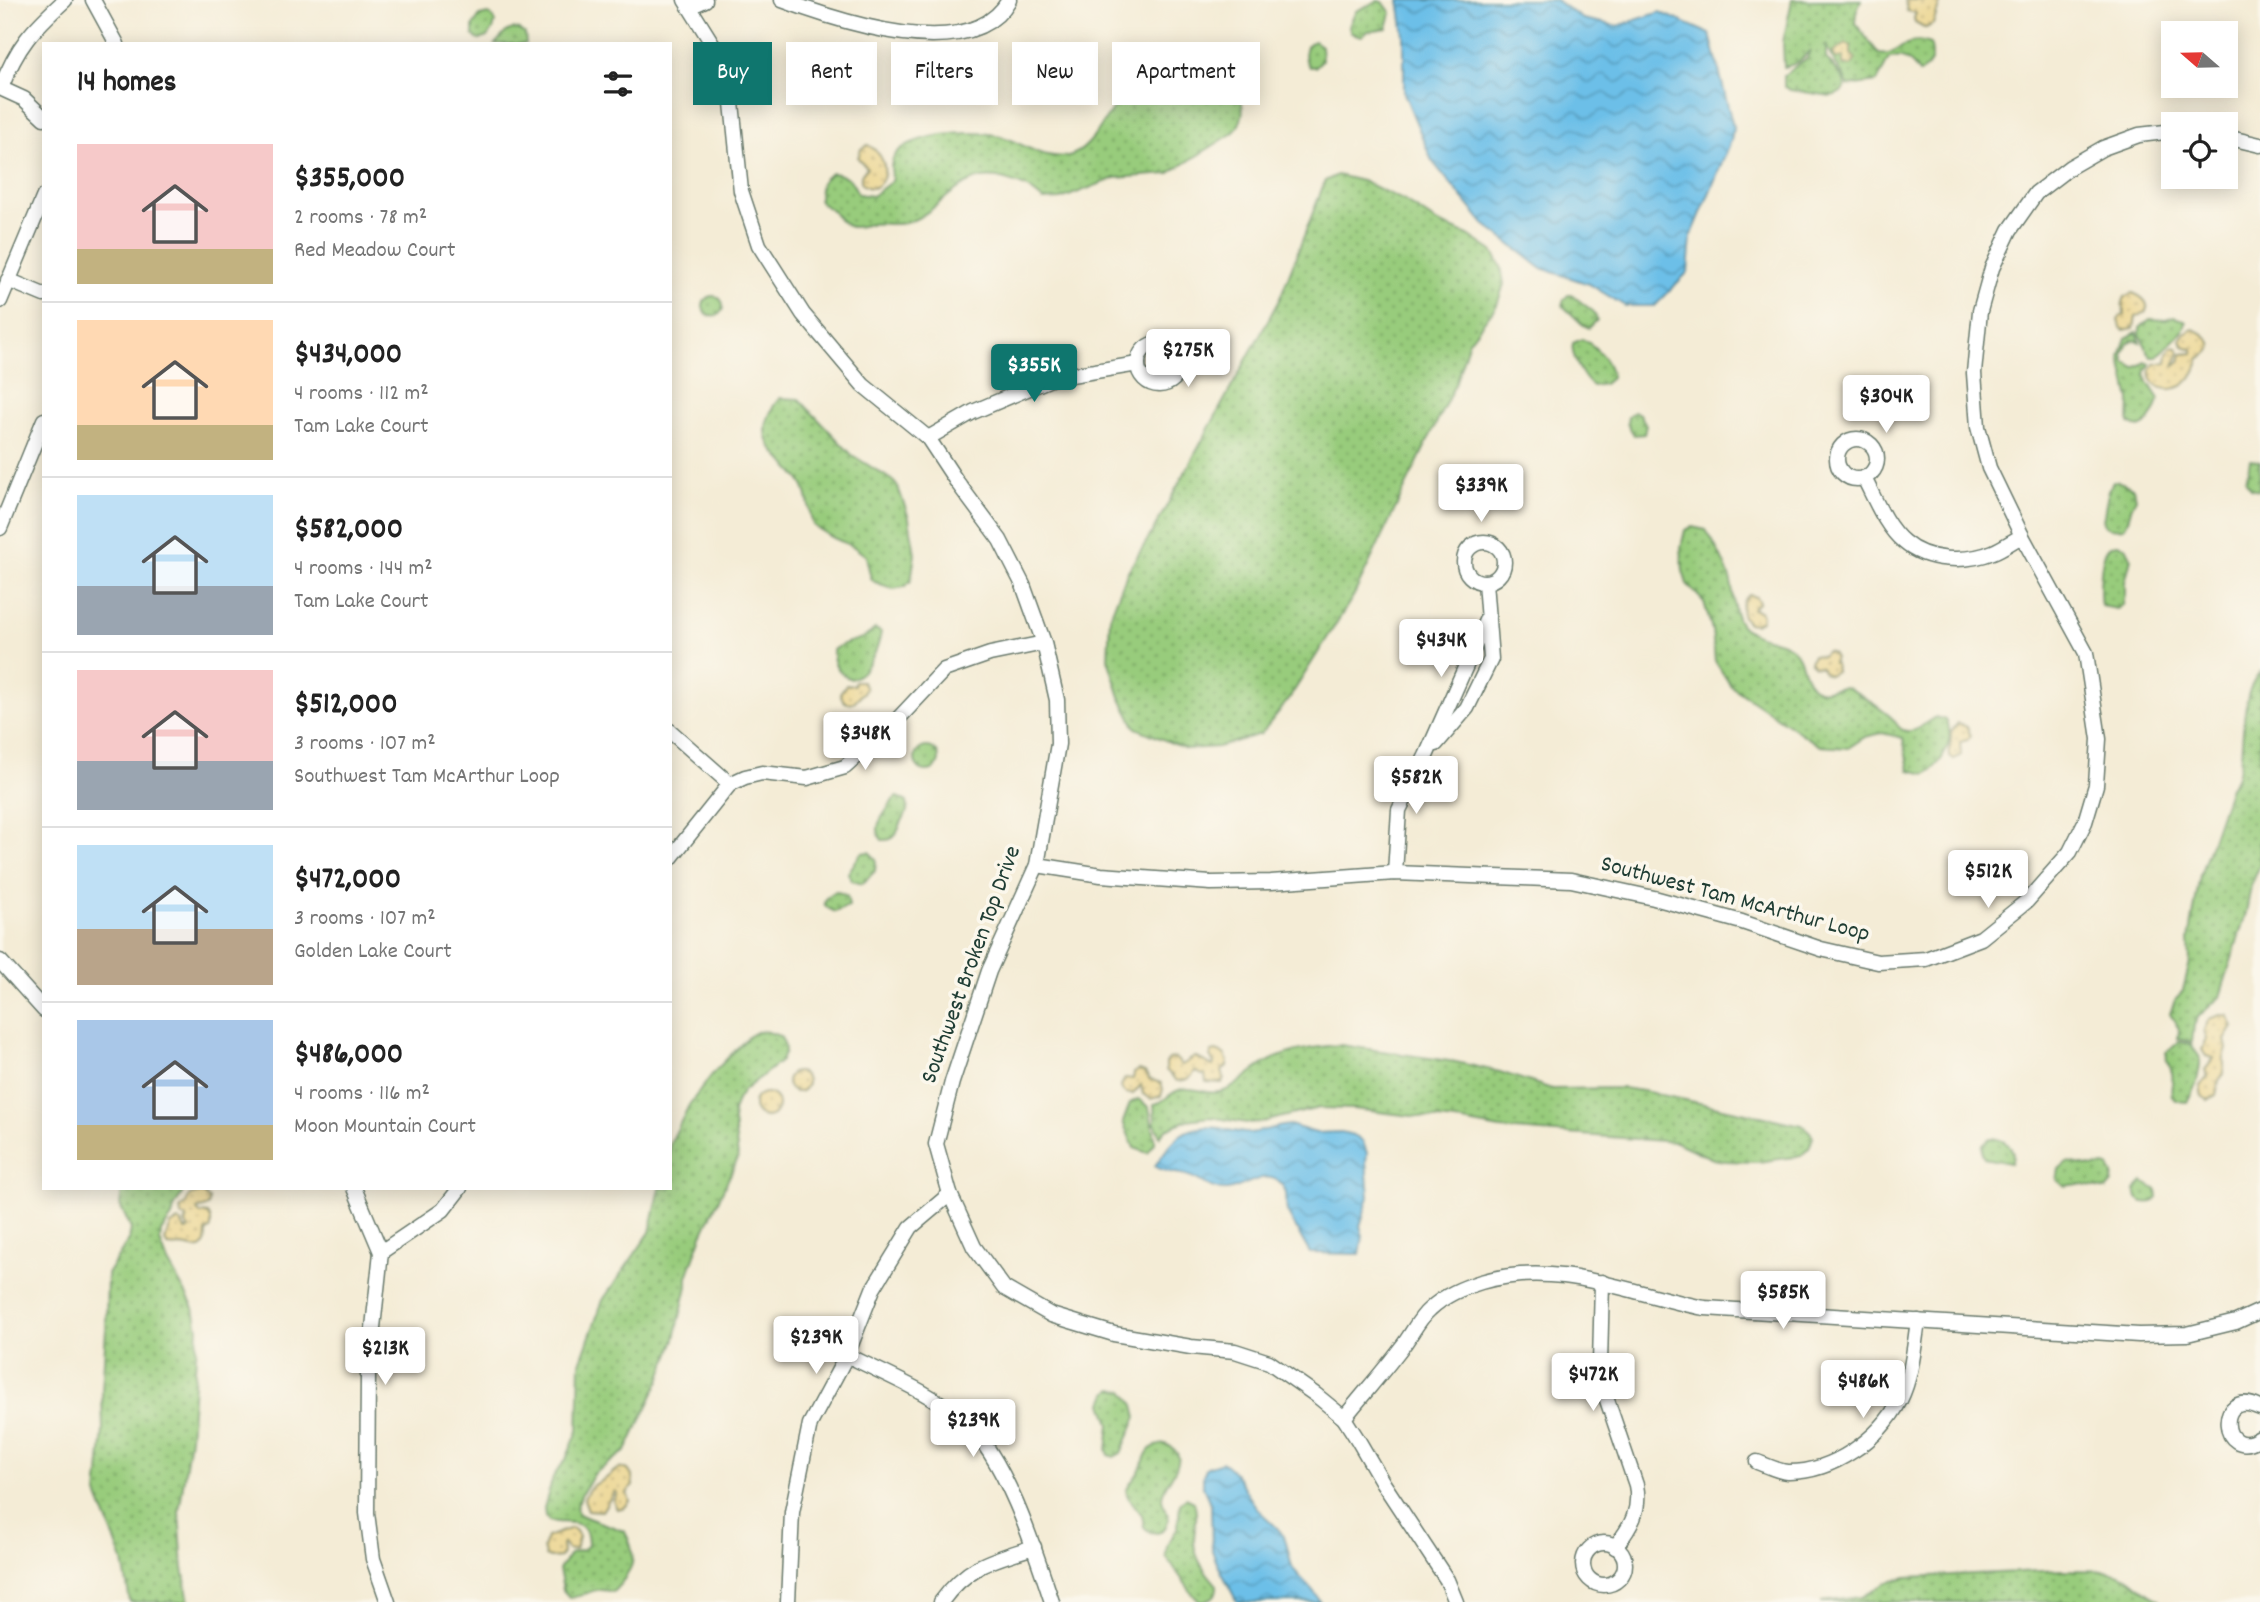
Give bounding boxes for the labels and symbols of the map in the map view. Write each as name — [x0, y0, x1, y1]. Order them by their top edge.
north arrow — [2161, 21, 2238, 98]
pin: $275K — [1139, 330, 1237, 389]
pin: $355K — [985, 344, 1083, 404]
pin: $304K — [1837, 376, 1935, 435]
pin: $339K — [1432, 464, 1530, 524]
pin: $434K — [1392, 620, 1490, 679]
pin: $348K — [816, 712, 914, 772]
pin: $582K — [1367, 756, 1465, 816]
street label: Southwest Broken Top Drive — [913, 841, 1031, 1089]
street label: Southwest Tam McArthur Loop — [1597, 848, 1873, 952]
pin: $512K — [1939, 850, 2037, 910]
pin: $585K — [1734, 1272, 1832, 1331]
pin: $239K — [767, 1316, 865, 1376]
pin: $213K — [336, 1328, 434, 1387]
pin: $472K — [1544, 1354, 1642, 1413]
pin: $486K — [1814, 1360, 1912, 1420]
pin: $239K — [924, 1400, 1022, 1459]

